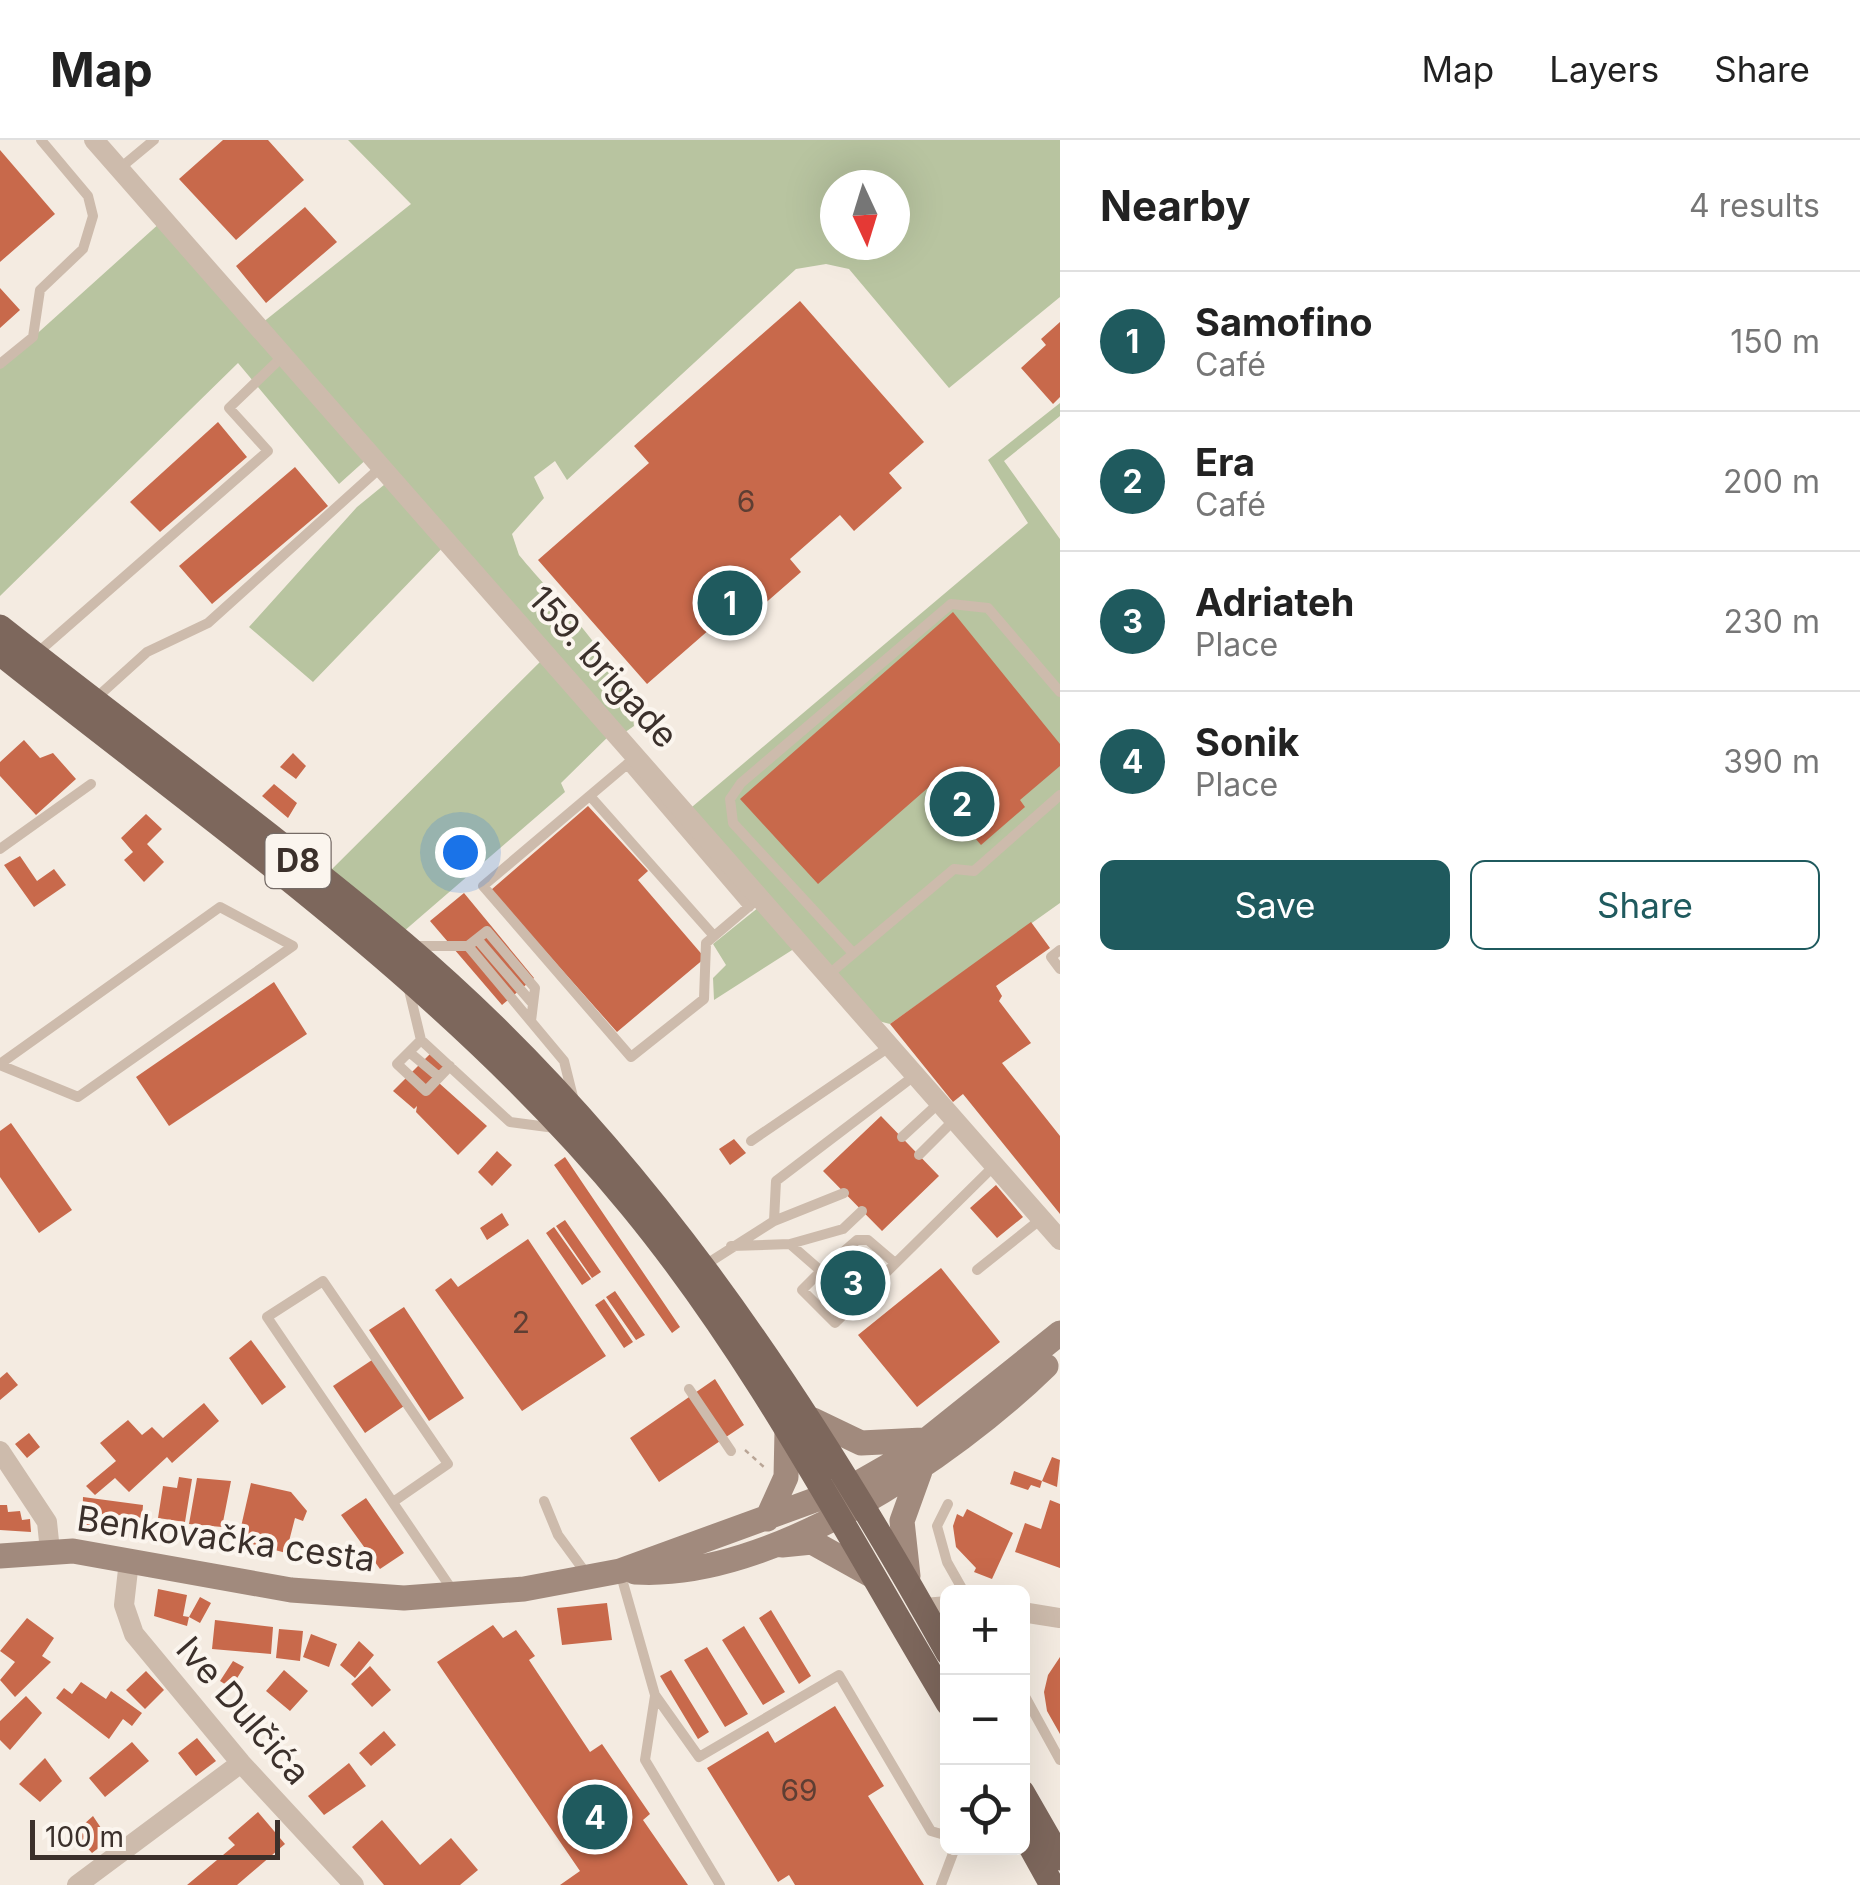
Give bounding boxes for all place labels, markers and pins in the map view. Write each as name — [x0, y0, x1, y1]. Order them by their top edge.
pin: 1 — [698, 566, 762, 640]
pin: 2 — [930, 766, 994, 842]
pin: 3 — [820, 1246, 886, 1320]
pin: 4 — [562, 1780, 628, 1854]

